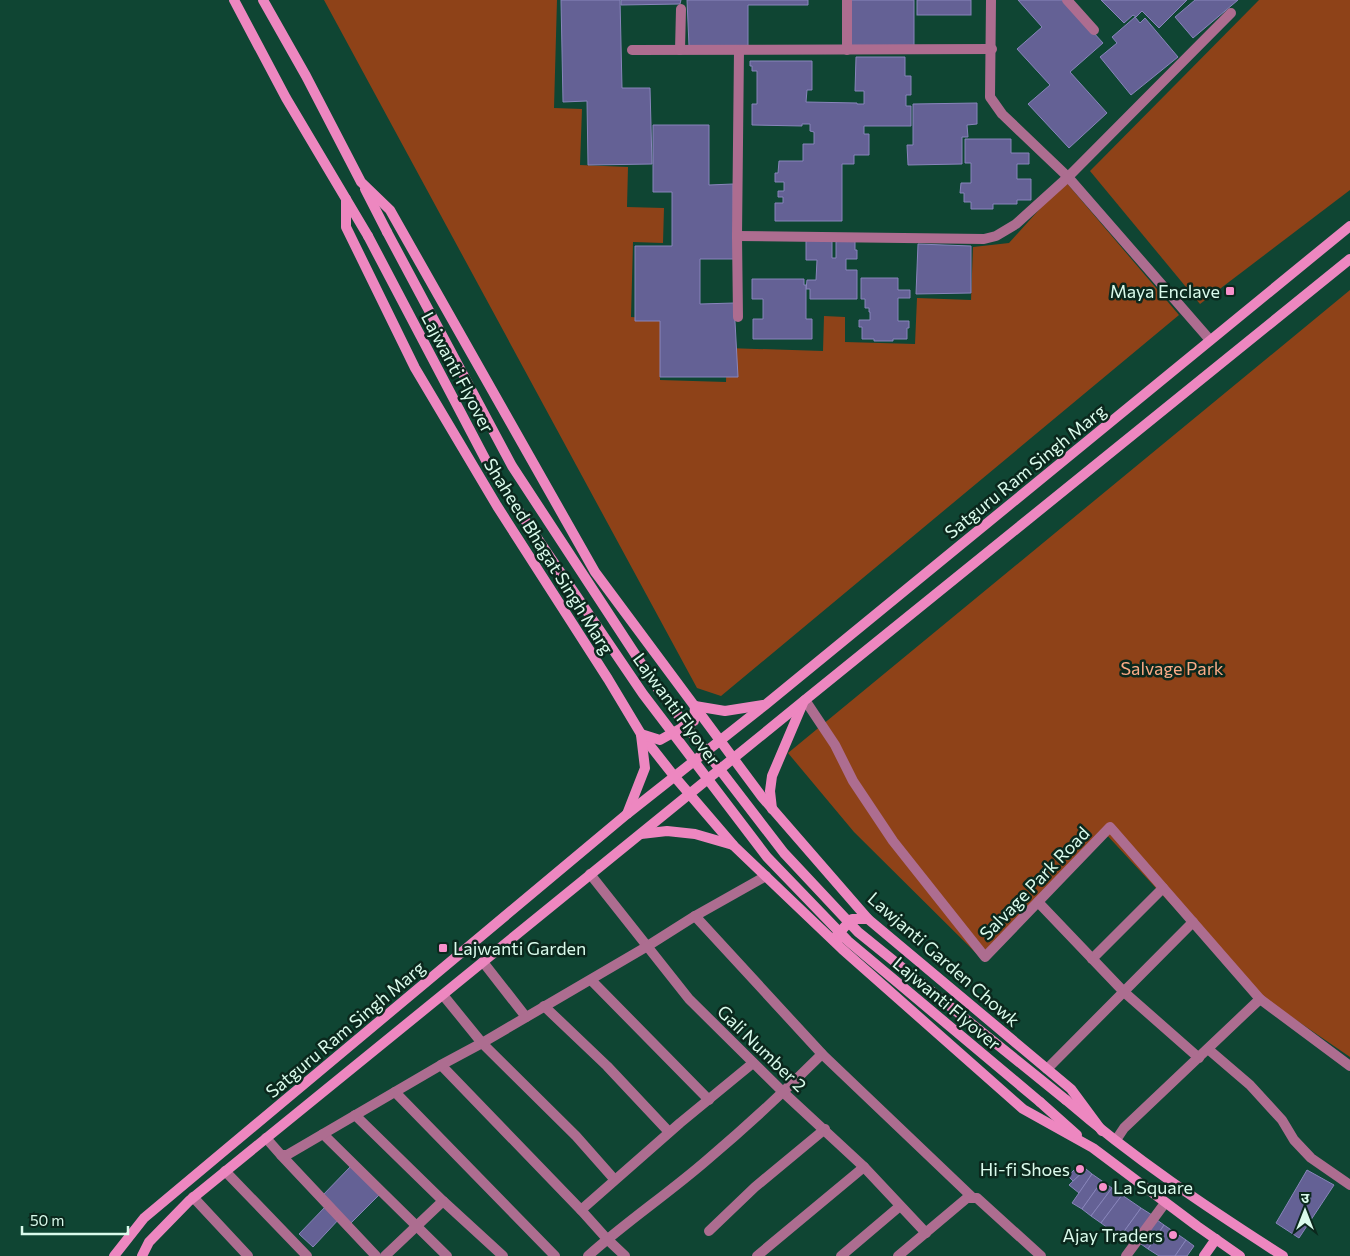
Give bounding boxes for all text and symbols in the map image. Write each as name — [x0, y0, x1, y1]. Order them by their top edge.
place label: Maya Enclave — [1110, 280, 1220, 302]
marker: Maya Enclave — [1224, 285, 1236, 297]
street label: Lajwanti Flyover — [417, 308, 499, 436]
street label: Satguru Ram Singh Marg — [940, 399, 1110, 543]
street label: Shaheed Bhagat Singh Marg — [480, 454, 619, 658]
street label: Lajwanti Flyover — [629, 648, 725, 770]
park label: Salvage Park — [1120, 657, 1224, 679]
street label: Salvage Park Road — [974, 822, 1094, 944]
street label: Lawjanti Garden Chowk — [864, 887, 1025, 1031]
place label: Lajwanti Garden — [453, 937, 586, 959]
marker: Lajwanti Garden — [437, 942, 449, 954]
street label: Lajwanti Flyover — [889, 952, 1005, 1054]
street label: Satguru Ram Singh Marg — [261, 956, 429, 1102]
street label: Gali Number 2 — [713, 1000, 811, 1096]
place label: Hi-fi Shoes — [980, 1158, 1070, 1180]
marker: Hi-fi Shoes — [1074, 1163, 1086, 1175]
place label: La Square — [1113, 1176, 1193, 1198]
marker: La Square — [1097, 1181, 1109, 1193]
north arrow — [1280, 1186, 1330, 1236]
text: उ — [1301, 1189, 1310, 1206]
scale bar — [22, 1204, 129, 1236]
text: 50 m — [30, 1211, 64, 1229]
place label: Ajay Traders — [1063, 1224, 1163, 1246]
marker: Ajay Traders — [1167, 1229, 1179, 1241]

